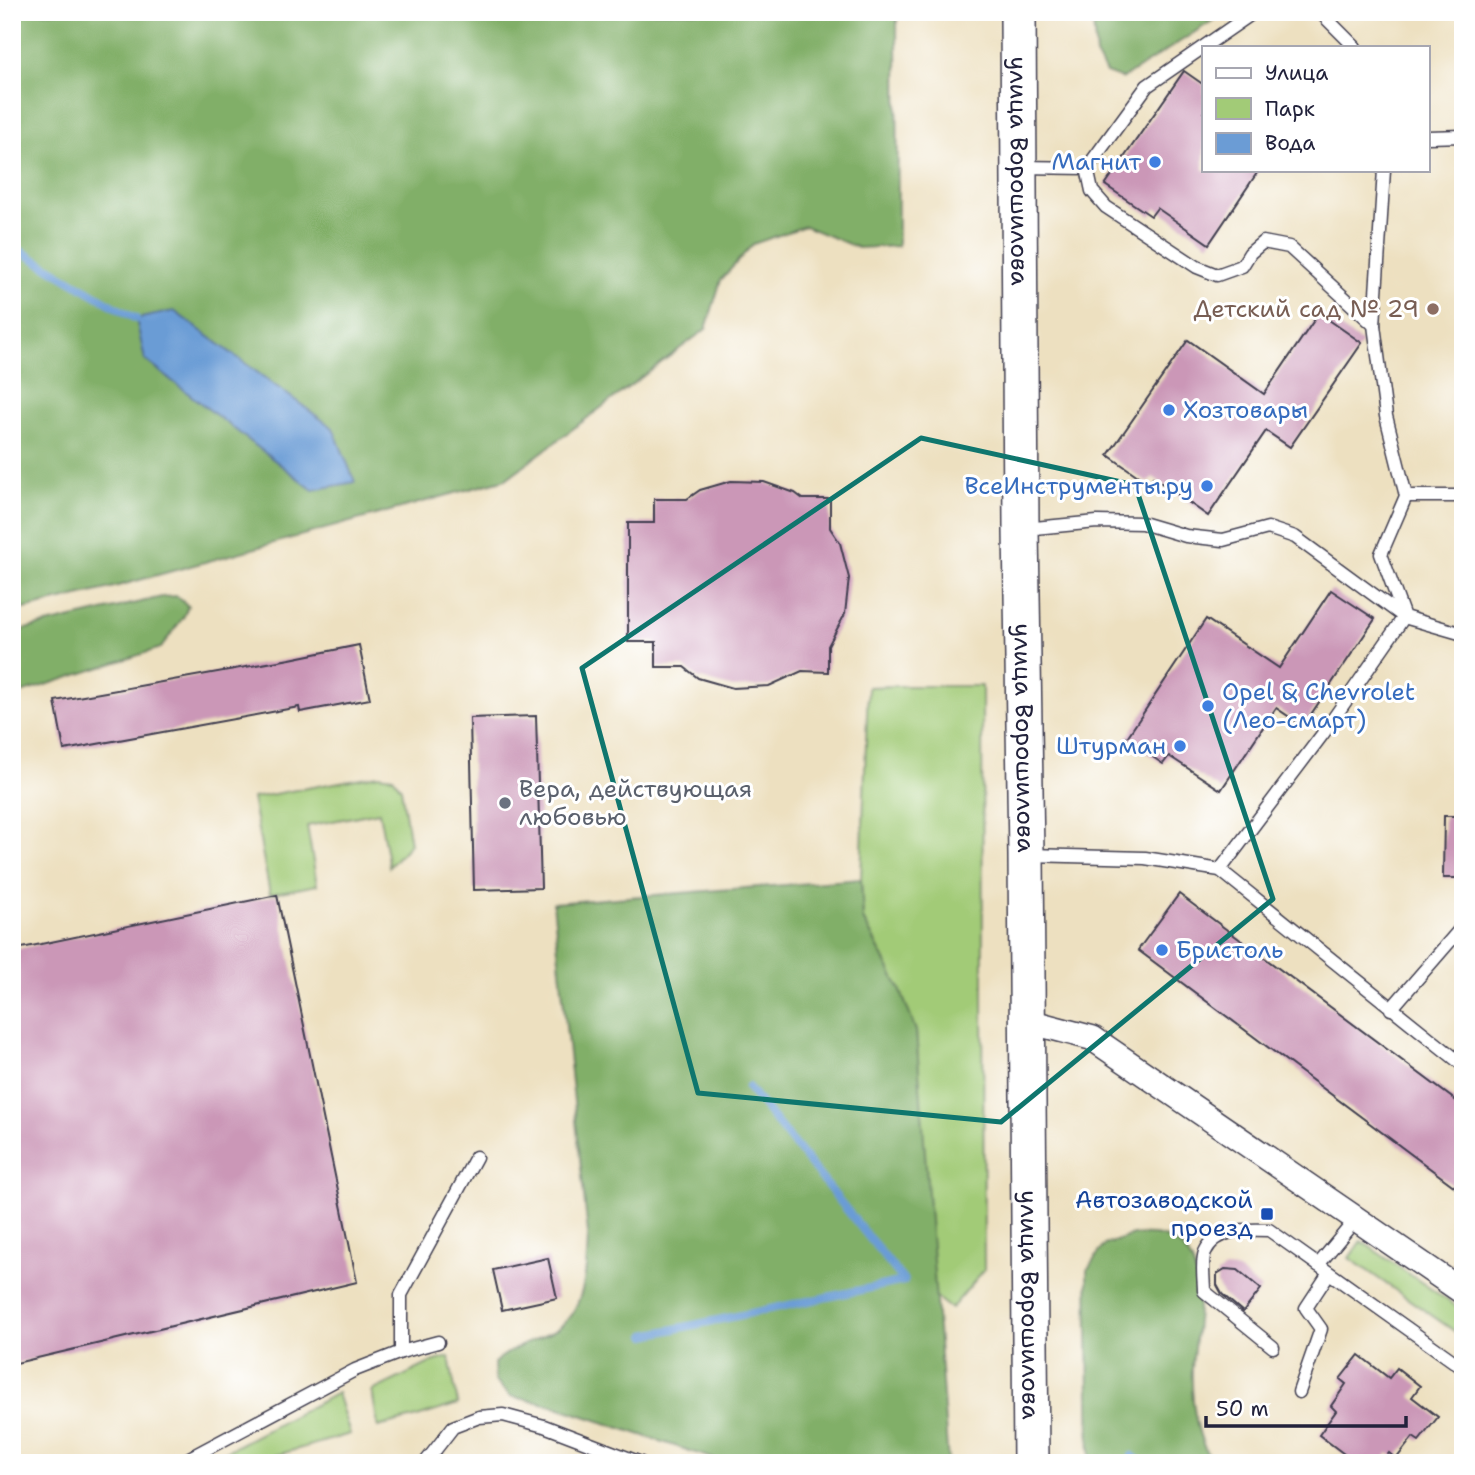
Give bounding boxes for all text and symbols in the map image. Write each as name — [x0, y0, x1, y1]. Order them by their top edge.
legend — [1202, 46, 1430, 172]
street label: улица Ворошилова — [1002, 56, 1036, 286]
text: Улица — [1265, 59, 1328, 87]
text: Парк — [1265, 95, 1315, 123]
text: Вода — [1265, 129, 1315, 157]
place label: Магнит — [1052, 146, 1142, 178]
marker: Магнит — [1147, 154, 1163, 170]
place label: Детский сад № 29 — [1193, 293, 1419, 325]
marker: Детский сад № 29 — [1425, 301, 1441, 317]
place label: Хозтовары — [1183, 394, 1308, 426]
marker: Хозтовары — [1161, 402, 1177, 418]
place label: ВсеИнструменты.ру — [964, 470, 1193, 502]
marker: ВсеИнструменты.ру — [1199, 478, 1215, 494]
street label: улица Ворошилова — [1006, 623, 1042, 853]
place label: Opel & Chevrolet (Лео-смарт) — [1222, 676, 1415, 736]
marker: Opel & Chevrolet (Лео-смарт) — [1200, 698, 1216, 714]
place label: Штурман — [1056, 730, 1166, 762]
marker: Штурман — [1172, 738, 1188, 754]
place label: Вера, действующая любовью — [519, 773, 752, 833]
marker: Вера, действующая любовью — [497, 795, 513, 811]
place label: Бристоль — [1176, 934, 1283, 966]
marker: Бристоль — [1154, 942, 1170, 958]
place label: Автозаводской проезд — [1075, 1184, 1253, 1244]
street label: улица Ворошилова — [1013, 1190, 1047, 1420]
marker: Автозаводской проезд — [1259, 1206, 1275, 1222]
scale bar — [1206, 1384, 1405, 1428]
text: 50 m — [1216, 1395, 1269, 1423]

